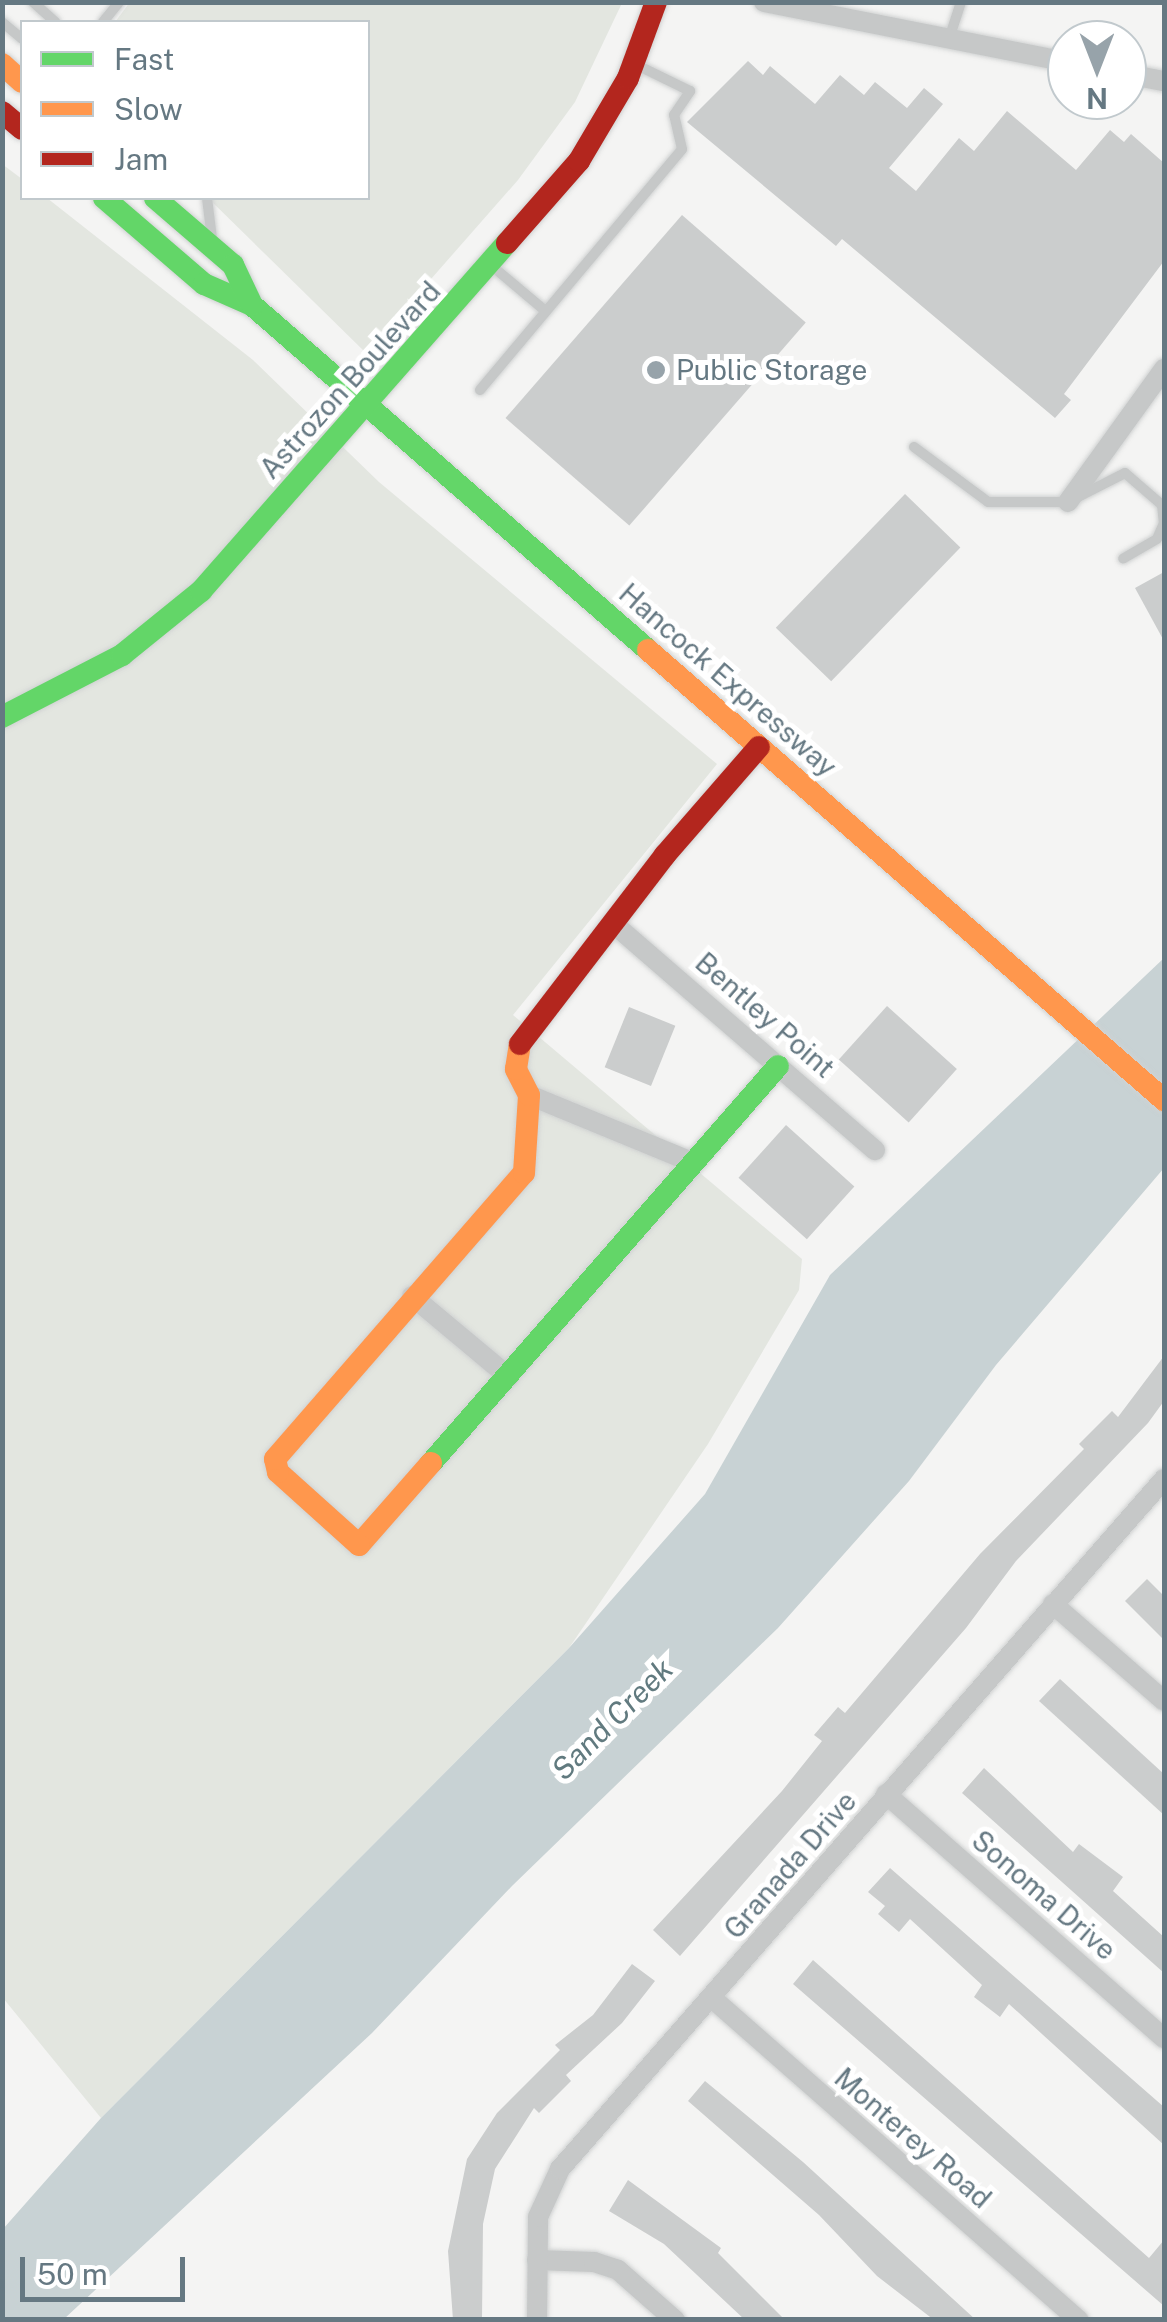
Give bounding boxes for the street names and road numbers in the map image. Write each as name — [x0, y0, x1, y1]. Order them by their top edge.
street label: Astrozon Boulevard — [253, 274, 447, 486]
street label: Hancock Expressway — [612, 576, 844, 784]
street label: Bentley Point — [689, 945, 841, 1085]
street label: Granada Drive — [717, 1785, 863, 1945]
street label: Sonoma Drive — [965, 1823, 1123, 1967]
street label: Monterey Road — [828, 2061, 998, 2215]

